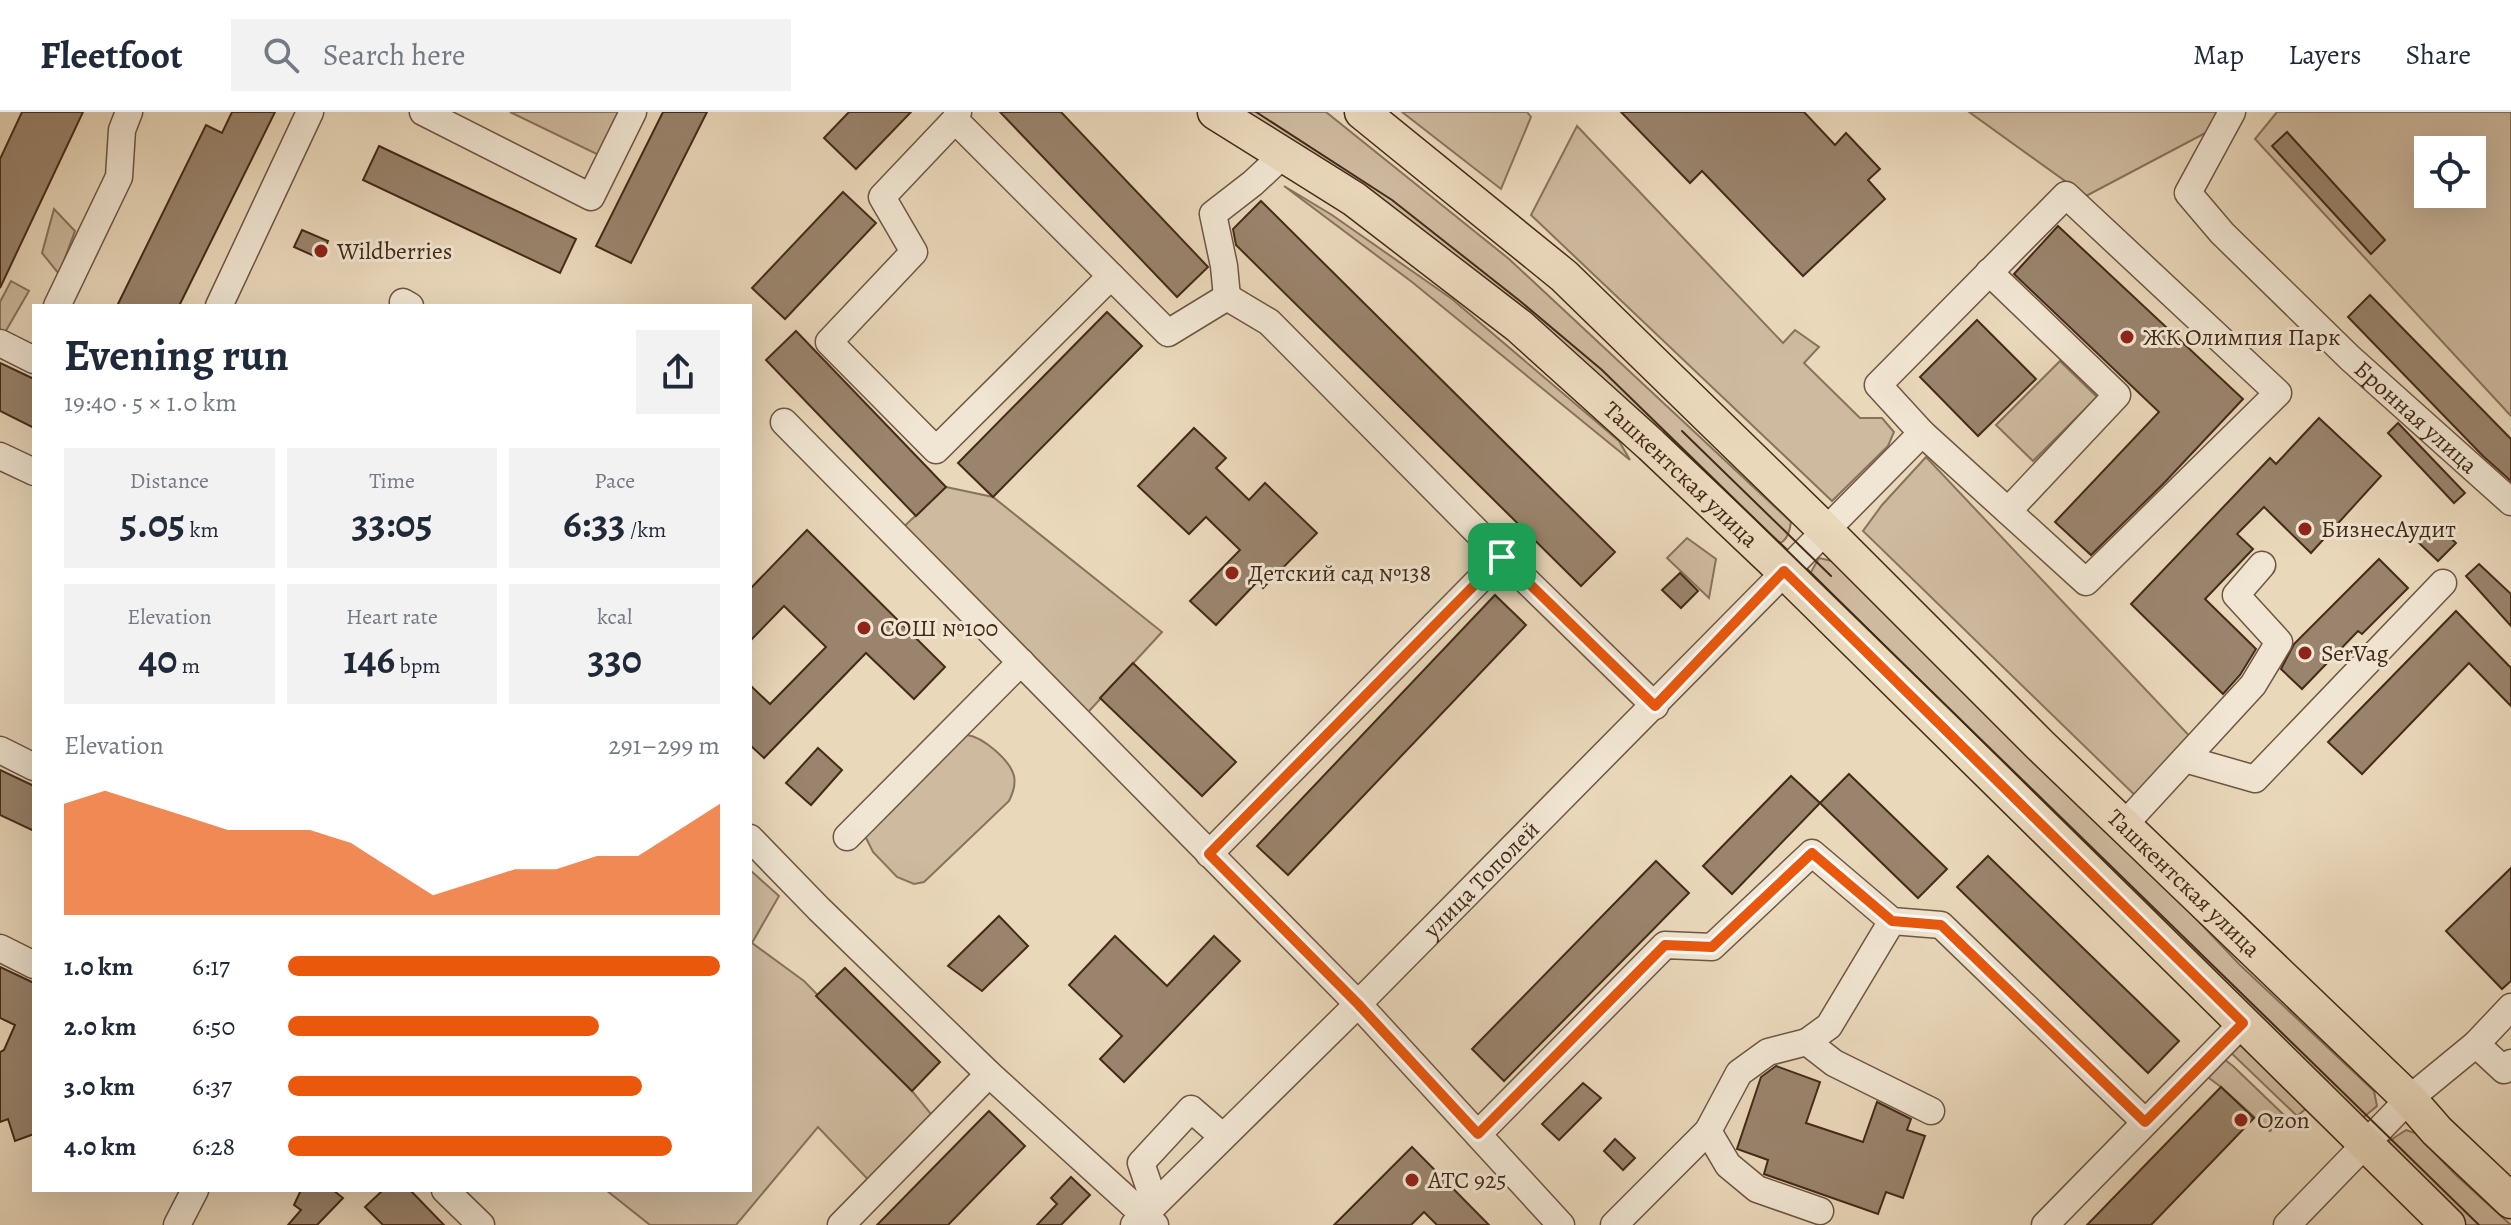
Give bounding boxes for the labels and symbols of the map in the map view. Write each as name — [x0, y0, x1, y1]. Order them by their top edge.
place label: Wildberries — [336, 235, 452, 267]
marker: Wildberries — [312, 242, 330, 260]
place label: ЖК Олимпия Парк — [2143, 321, 2340, 353]
marker: ЖК Олимпия Парк — [2118, 328, 2136, 346]
street label: Бронная улица — [2347, 353, 2485, 481]
street label: Ташкентская улица — [1597, 394, 1766, 555]
place label: БизнесАудит — [2321, 513, 2456, 545]
marker: БизнесАудит — [2296, 520, 2314, 538]
pin — [1468, 523, 1536, 591]
place label: Детский сад №138 — [1248, 557, 1431, 589]
marker: Детский сад №138 — [1223, 564, 1241, 582]
place label: СОШ №100 — [880, 612, 998, 644]
marker: СОШ №100 — [855, 619, 873, 637]
place label: SerVag — [2321, 637, 2389, 669]
marker: SerVag — [2296, 644, 2314, 662]
street label: Ташкентская улица — [2100, 802, 2268, 964]
street label: улица Тополей — [1415, 814, 1546, 946]
place label: Ozon — [2257, 1104, 2310, 1136]
marker: Ozon — [2232, 1111, 2250, 1129]
place label: АТС 925 — [1427, 1164, 1507, 1196]
marker: АТС 925 — [1403, 1171, 1421, 1189]

